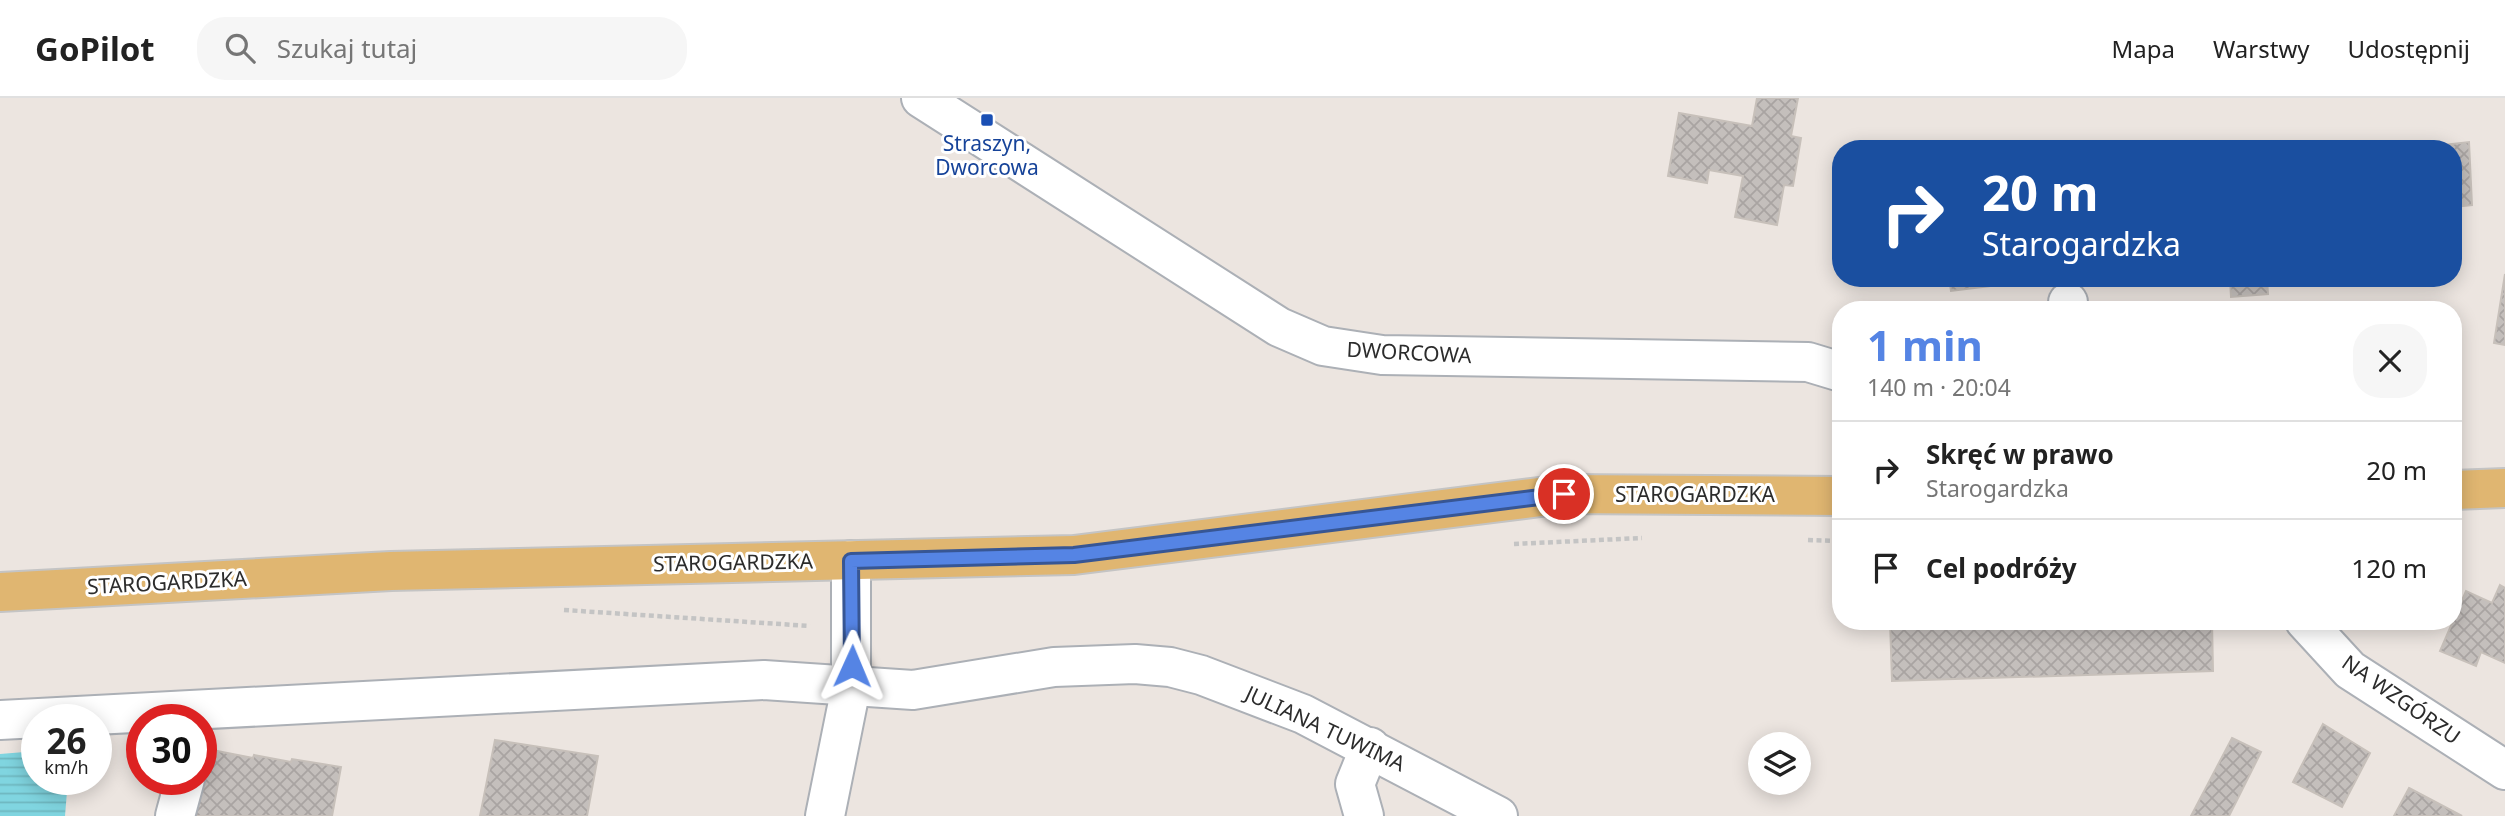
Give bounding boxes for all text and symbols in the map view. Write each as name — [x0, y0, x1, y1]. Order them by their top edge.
search box — [197, 17, 687, 80]
text: GoPilot — [35, 26, 155, 71]
icon: search — [221, 29, 259, 67]
text: Szukaj tutaj — [277, 30, 417, 66]
text: Mapa — [2112, 32, 2175, 65]
text: Warstwy — [2213, 32, 2310, 65]
text: Udostępnij — [2348, 32, 2470, 65]
marker: Straszyn, Dworcowa — [979, 112, 995, 128]
place label: Straszyn, Dworcowa — [935, 129, 1039, 181]
text: 20 m — [1982, 159, 2099, 225]
icon: right — [1867, 168, 1958, 259]
text: Starogardzka — [1982, 222, 2181, 265]
text: 1 min — [1867, 316, 1983, 373]
button: close — [2353, 324, 2427, 398]
street label: DWORCOWA — [1346, 335, 1473, 369]
text: 140 m · 20:04 — [1867, 371, 2011, 403]
text: Skręć w prawo — [1926, 436, 2114, 472]
icon: right — [1867, 451, 1905, 489]
text: 20 m — [2366, 452, 2427, 488]
pin — [1534, 464, 1594, 524]
text: Starogardzka — [1926, 472, 2069, 504]
icon: arrive — [1545, 475, 1583, 513]
street label: STAROGARDZKA — [1615, 480, 1776, 508]
street label: STAROGARDZKA — [653, 547, 814, 577]
icon: arrive — [1867, 549, 1905, 587]
text: Cel podróży — [1926, 550, 2077, 586]
text: 120 m — [2351, 550, 2427, 586]
street label: STAROGARDZKA — [86, 564, 248, 600]
position arrow — [815, 629, 889, 703]
street label: NA WZGÓRZU — [2337, 648, 2466, 750]
street label: JULIANA TUWIMA — [1239, 678, 1411, 778]
speed limit sign: 30 — [126, 704, 217, 795]
text: 26 — [46, 717, 87, 764]
map controls — [1748, 732, 1811, 795]
button: layers — [1748, 732, 1811, 795]
text: km/h — [44, 755, 89, 779]

